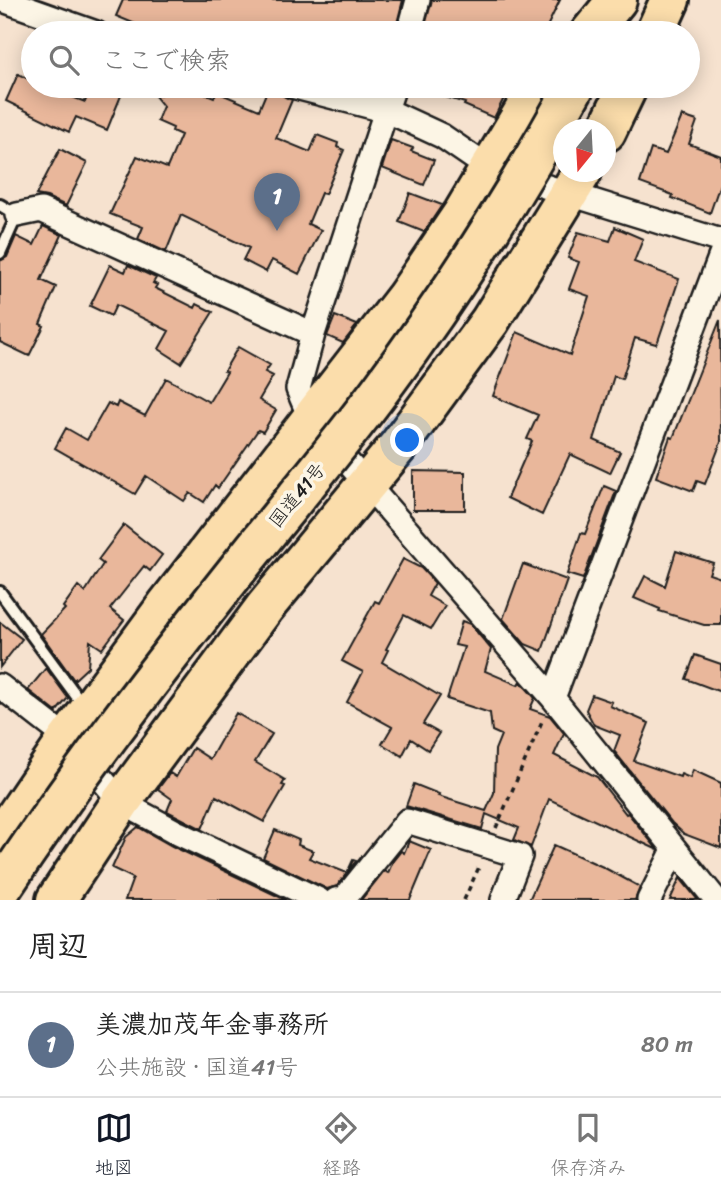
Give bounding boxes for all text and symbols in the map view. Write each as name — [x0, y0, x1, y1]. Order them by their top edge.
search box — [21, 21, 700, 98]
text: ここで検索 — [101, 37, 231, 83]
icon: search — [45, 41, 83, 79]
north arrow — [553, 119, 616, 182]
pin: 1 — [254, 173, 300, 231]
your location — [390, 423, 424, 457]
street label: 国道41号 — [260, 455, 334, 535]
text: 周辺 — [28, 919, 88, 973]
text: 美濃加茂年金事務所 — [95, 1001, 329, 1047]
text: 1 — [46, 1024, 56, 1065]
text: 80 m — [641, 1024, 693, 1065]
text: 公共施設 · 国道41号 — [95, 1047, 298, 1088]
tab: 地図 — [95, 1109, 133, 1184]
tab: 経路 — [322, 1109, 360, 1184]
tab: 保存済み — [550, 1109, 626, 1184]

